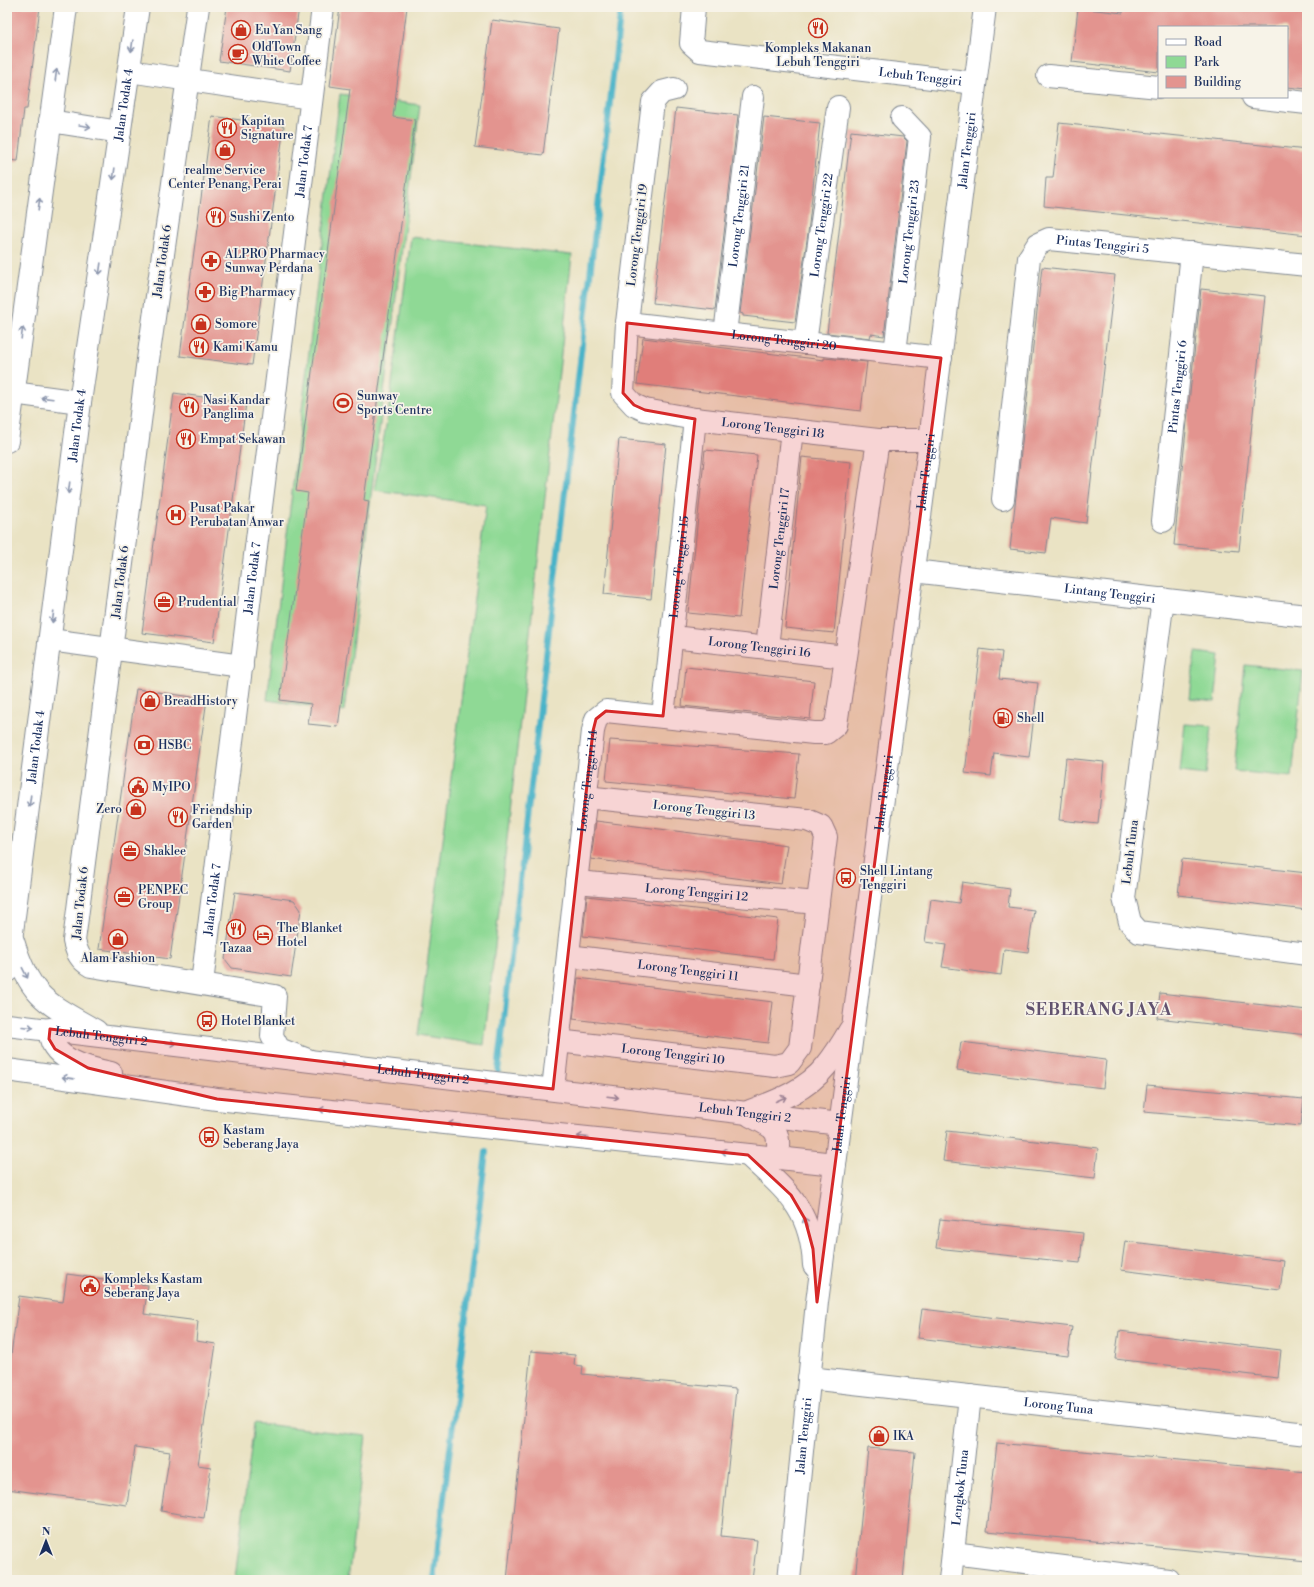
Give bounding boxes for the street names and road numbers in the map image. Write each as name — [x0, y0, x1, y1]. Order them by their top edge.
street label: Lebuh Tenggiri — [878, 65, 963, 89]
street label: Jalan Todak 4 — [111, 68, 137, 143]
street label: Jalan Tenggiri — [955, 111, 980, 190]
street label: Jalan Todak 7 — [292, 125, 316, 199]
street label: Lorong Tenggiri 21 — [726, 163, 753, 268]
street label: Lorong Tenggiri 22 — [807, 172, 837, 278]
street label: Lorong Tenggiri 23 — [896, 179, 923, 285]
street label: Lorong Tenggiri 19 — [624, 183, 651, 287]
street label: Jalan Todak 6 — [150, 224, 175, 299]
street label: Pintas Tenggiri 5 — [1055, 233, 1150, 257]
street label: Lorong Tenggiri 20 — [730, 328, 838, 354]
street label: Pintas Tenggiri 6 — [1166, 339, 1191, 434]
street label: Jalan Todak 4 — [65, 388, 90, 464]
street label: Lorong Tenggiri 18 — [721, 415, 825, 442]
street label: Jalan Tenggiri — [914, 432, 939, 512]
street label: Lorong Tenggiri 17 — [767, 487, 793, 590]
street label: Lorong Tenggiri 15 — [667, 515, 693, 619]
street label: Jalan Todak 7 — [241, 541, 265, 616]
street label: Jalan Todak 6 — [108, 545, 132, 620]
street label: Lintang Tenggiri — [1063, 581, 1156, 607]
street label: Lorong Tenggiri 16 — [707, 634, 812, 661]
street label: Jalan Todak 4 — [24, 710, 48, 785]
street label: Lorong Tenggiri 14 — [575, 729, 601, 833]
street label: Jalan Tenggiri — [872, 754, 897, 833]
street label: Lorong Tenggiri 13 — [652, 798, 756, 823]
street label: Lebuh Tuna — [1119, 818, 1142, 885]
street label: Jalan Todak 7 — [201, 863, 225, 937]
street label: Jalan Todak 6 — [69, 866, 92, 941]
street label: Lorong Tenggiri 12 — [644, 881, 749, 905]
street label: Lorong Tenggiri 11 — [637, 957, 740, 985]
street label: Lebuh Tenggiri 2 — [54, 1024, 149, 1050]
street label: Lorong Tenggiri 10 — [621, 1041, 726, 1068]
street label: Lebuh Tenggiri 2 — [376, 1062, 470, 1088]
street label: Jalan Tenggiri — [830, 1075, 855, 1154]
street label: Lebuh Tenggiri 2 — [698, 1100, 792, 1126]
street label: Lorong Tuna — [1023, 1395, 1095, 1418]
street label: Jalan Tenggiri — [793, 1397, 815, 1476]
street label: Lengkok Tuna — [949, 1448, 972, 1526]

